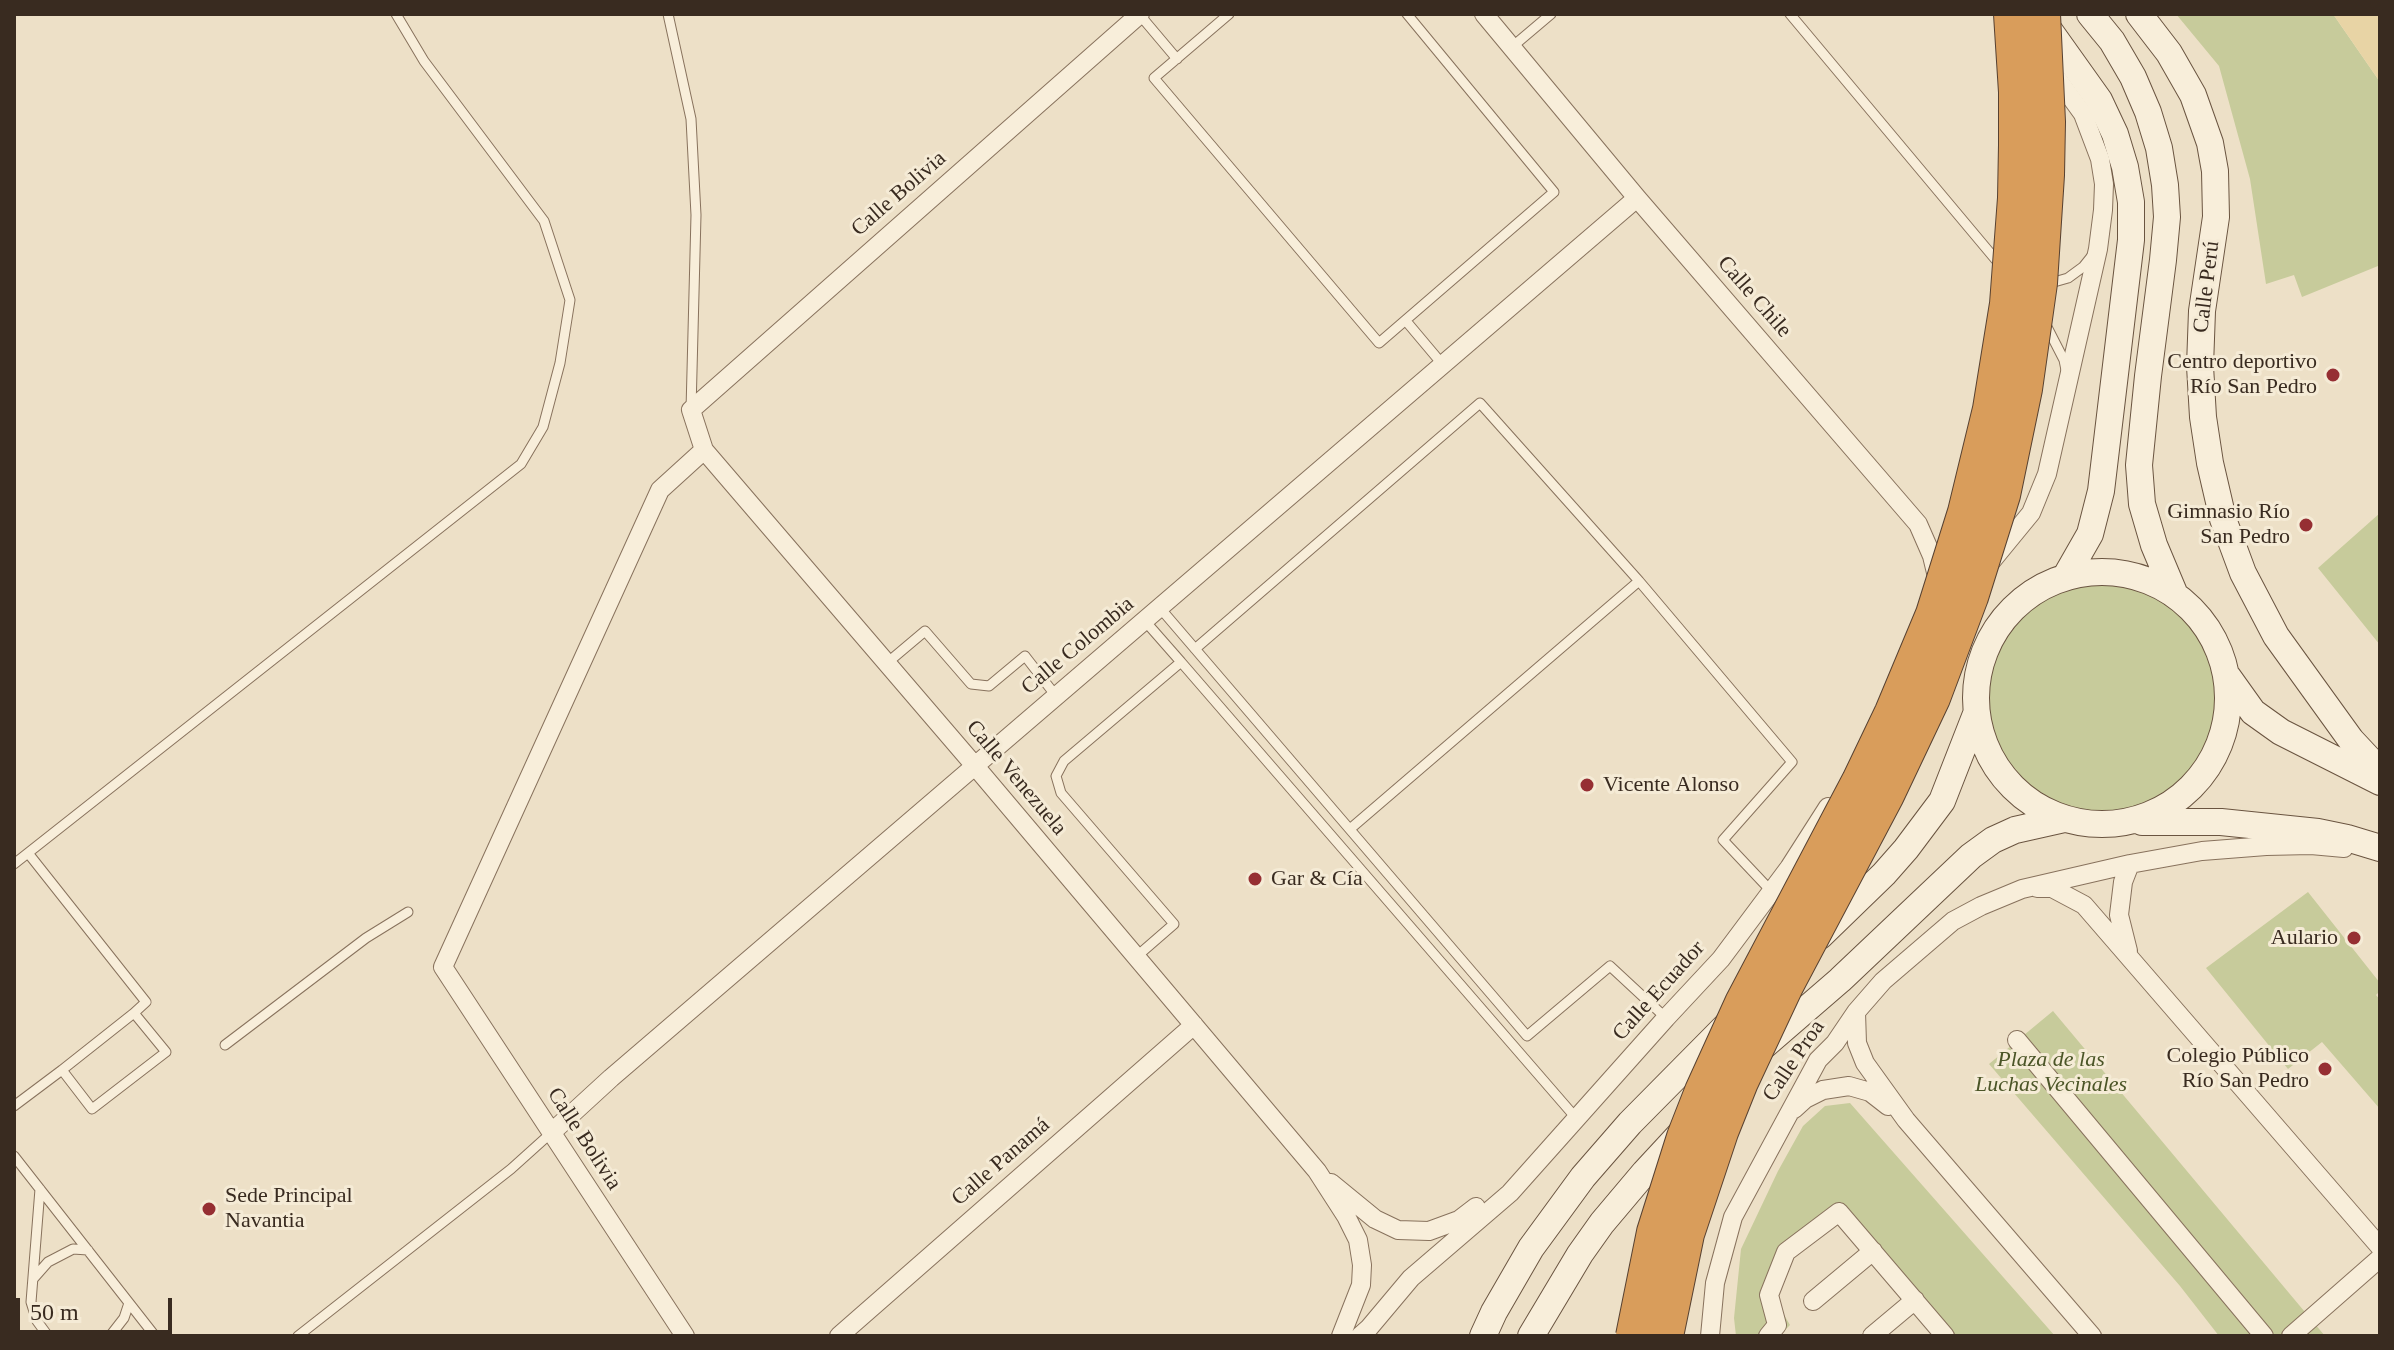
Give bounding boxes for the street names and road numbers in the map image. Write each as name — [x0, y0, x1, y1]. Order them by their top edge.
street label: Calle Bolivia — [846, 146, 952, 242]
street label: Calle Perú — [2188, 240, 2226, 334]
street label: Calle Chile — [1711, 251, 1797, 343]
street label: Calle Colombia — [1016, 591, 1140, 701]
street label: Calle Venezuela — [960, 715, 1072, 841]
street label: Calle Ecuador — [1607, 936, 1711, 1046]
street label: Calle Proa — [1757, 1015, 1831, 1107]
street label: Calle Bolivia — [541, 1083, 627, 1195]
street label: Calle Panamá — [946, 1112, 1056, 1212]

